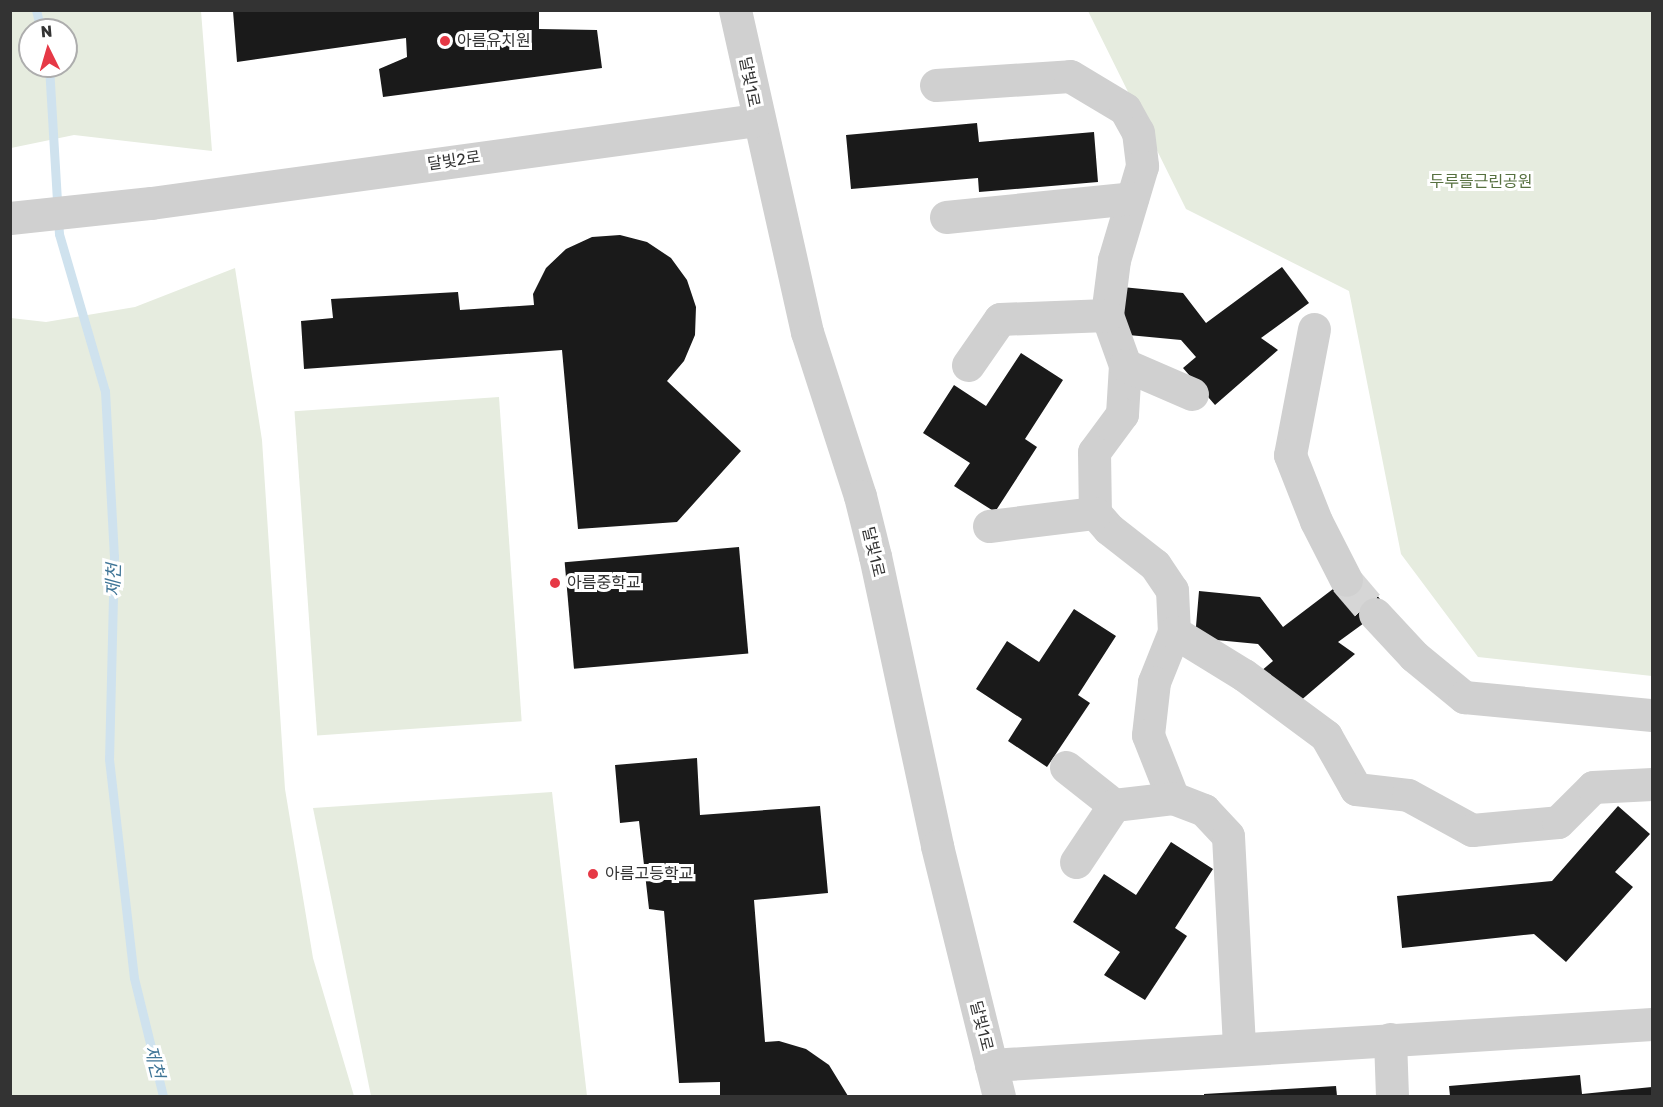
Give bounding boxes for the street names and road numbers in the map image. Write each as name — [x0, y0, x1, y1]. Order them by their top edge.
street label: 달빛1로 — [735, 55, 763, 109]
street label: 달빛2로 — [426, 148, 482, 174]
street label: 달빛1로 — [858, 525, 888, 579]
street label: 달빛1로 — [966, 999, 996, 1053]

